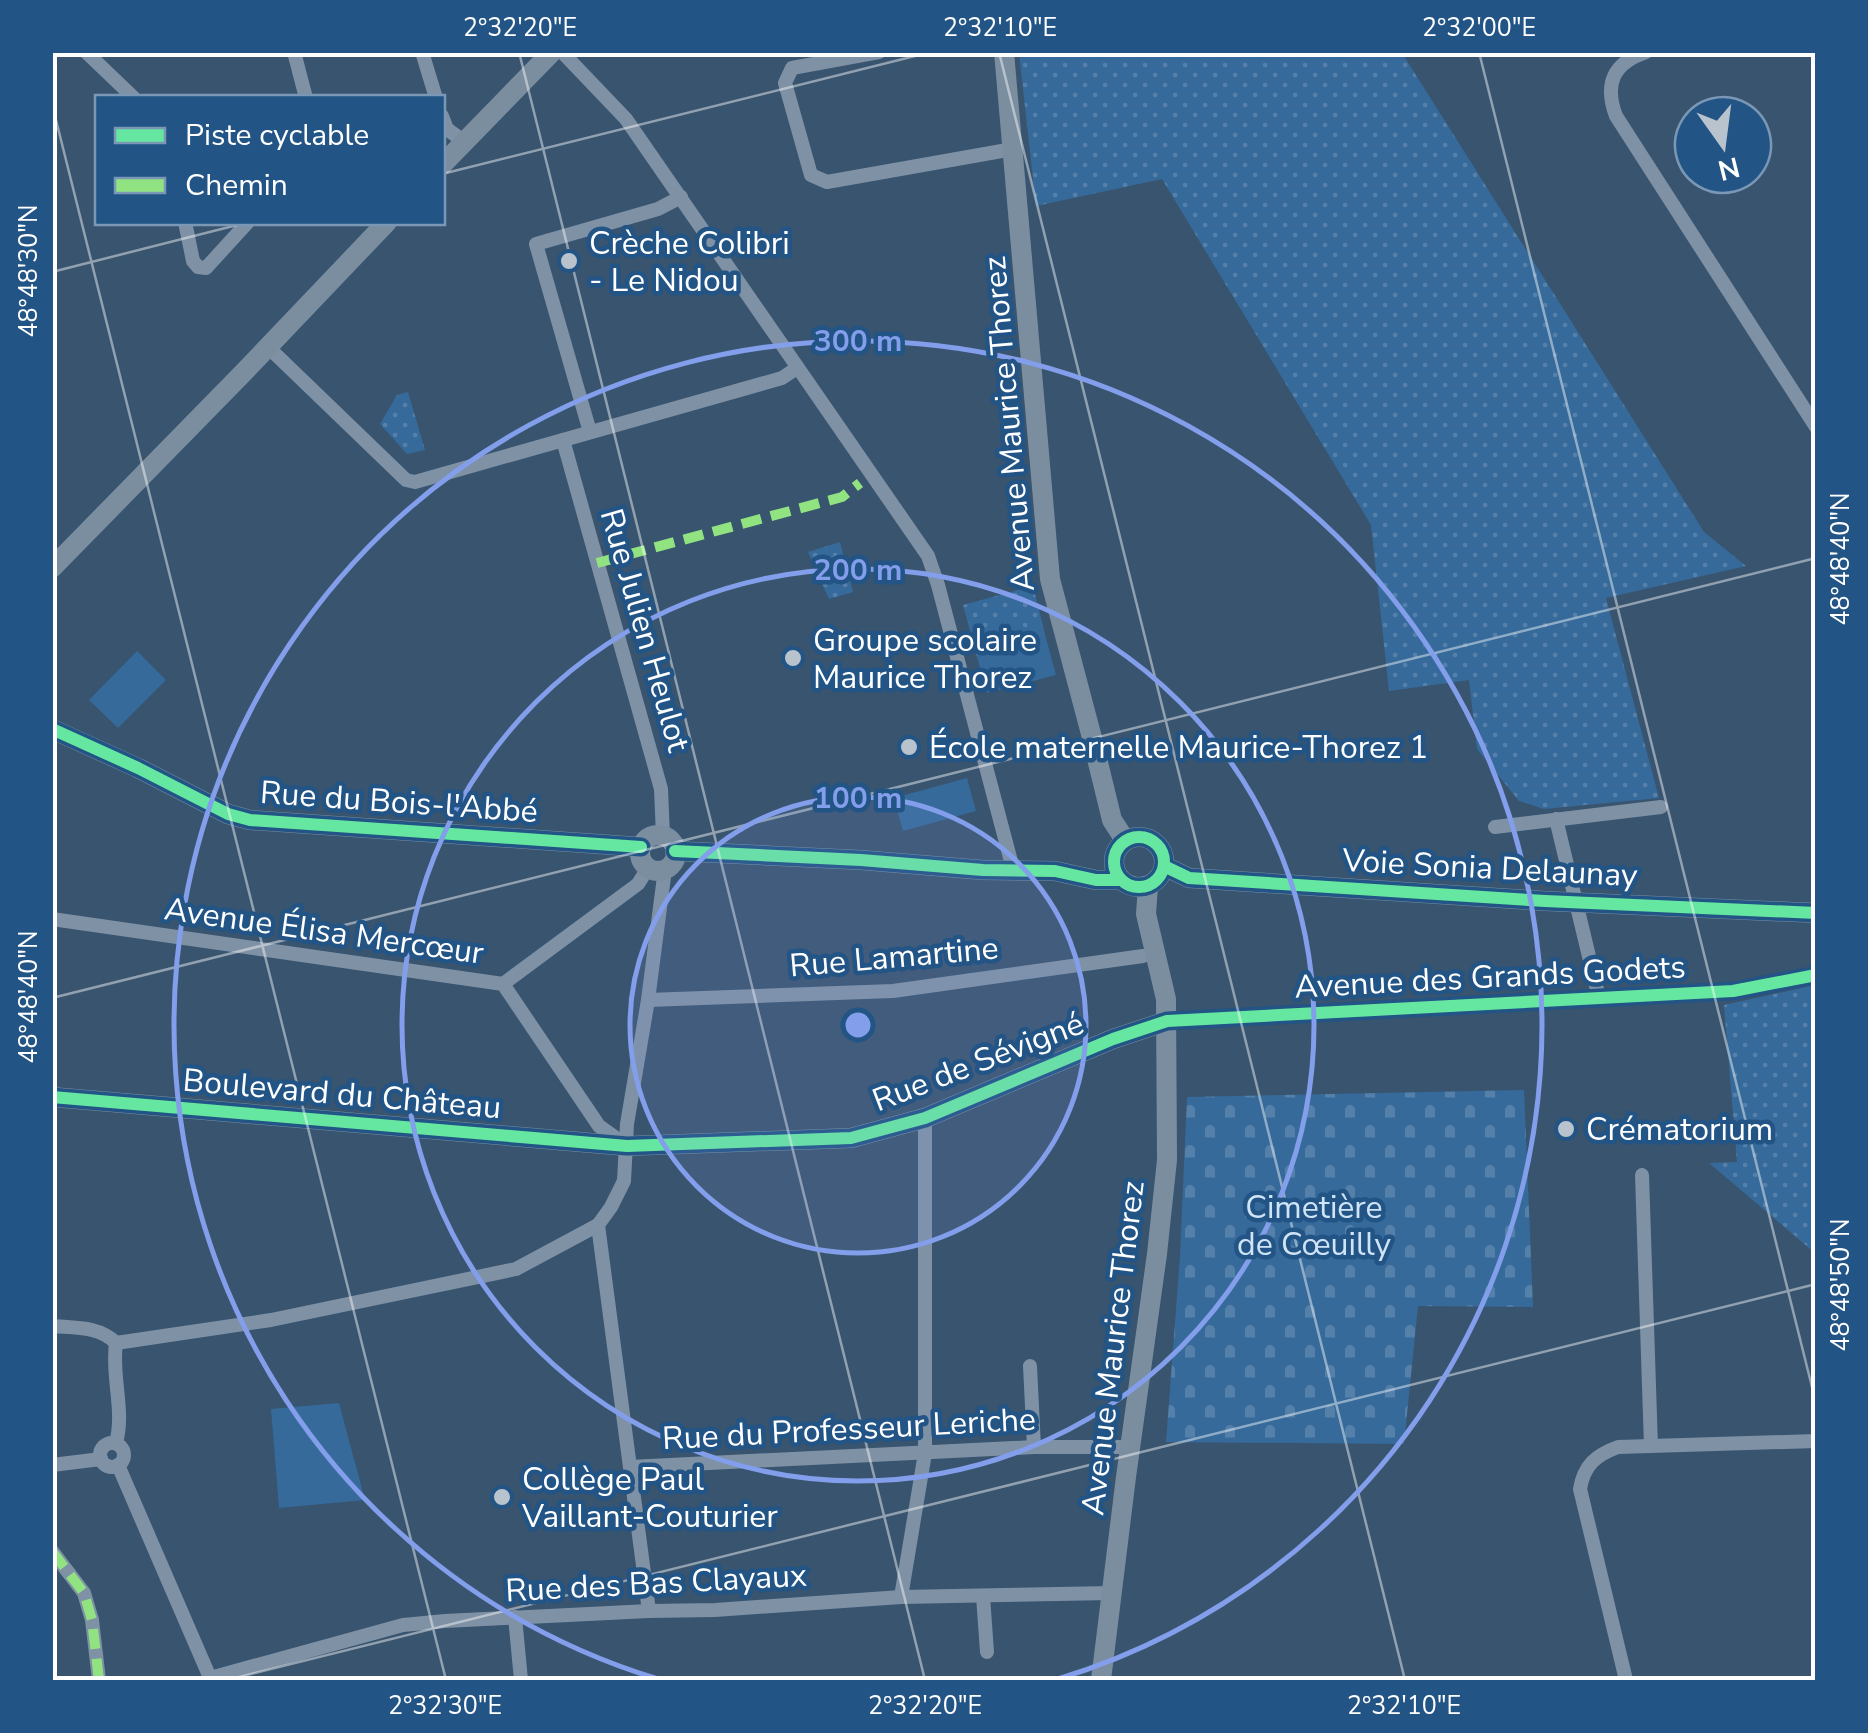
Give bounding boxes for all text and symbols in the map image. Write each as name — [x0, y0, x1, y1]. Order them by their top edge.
text: 2°32'20"E — [463, 11, 577, 45]
text: 2°32'10"E — [943, 11, 1057, 45]
text: 2°32'00"E — [1422, 11, 1536, 45]
legend — [95, 95, 445, 225]
north arrow — [1673, 95, 1773, 195]
text: Piste cyclable — [185, 115, 369, 156]
text: N — [1714, 147, 1744, 189]
text: Chemin — [185, 165, 288, 206]
text: 48°48'30"N — [12, 204, 46, 338]
place label: Crèche Colibri - Le Nidou — [589, 222, 790, 302]
marker: Crèche Colibri - Le Nidou — [558, 250, 580, 272]
street label: Avenue Maurice Thorez — [973, 255, 1045, 593]
text: 300 m — [814, 321, 902, 362]
text: 48°48'40"N — [1824, 492, 1858, 626]
street label: Rue Julien Heulot — [590, 504, 700, 757]
text: 200 m — [814, 550, 902, 591]
place label: Groupe scolaire Maurice Thorez — [813, 619, 1037, 699]
marker: Groupe scolaire Maurice Thorez — [782, 647, 804, 669]
place label: École maternelle Maurice-Thorez 1 — [929, 726, 1428, 769]
marker: École maternelle Maurice-Thorez 1 — [898, 736, 920, 758]
street label: Rue du Bois-l'Abbé — [259, 771, 539, 833]
text: 100 m — [814, 778, 902, 819]
street label: Voie Sonia Delaunay — [1340, 839, 1639, 897]
street label: Avenue Élisa Mercœur — [162, 887, 487, 975]
street label: Rue Lamartine — [788, 926, 1000, 988]
text: 48°48'40"N — [12, 930, 46, 1064]
street label: Avenue des Grands Godets — [1293, 945, 1687, 1009]
street label: Rue de Sévigné — [866, 1002, 1090, 1122]
centre of rings — [840, 1007, 876, 1043]
street label: Boulevard du Château — [181, 1059, 503, 1129]
place label: Crématorium — [1586, 1108, 1773, 1151]
marker: Crématorium — [1555, 1118, 1577, 1140]
street label: Avenue Maurice Thorez — [1071, 1178, 1155, 1518]
park label: Cimetière de Cœuilly — [1237, 1186, 1391, 1266]
text: 48°48'50"N — [1824, 1218, 1858, 1352]
street label: Rue du Professeur Leriche — [661, 1398, 1037, 1460]
place label: Collège Paul Vaillant-Couturier — [521, 1458, 778, 1538]
marker: Collège Paul Vaillant-Couturier — [491, 1486, 513, 1508]
street label: Rue des Bas Clayaux — [504, 1554, 808, 1612]
text: 2°32'30"E — [388, 1689, 502, 1723]
text: 2°32'20"E — [868, 1689, 982, 1723]
text: 2°32'10"E — [1347, 1689, 1461, 1723]

